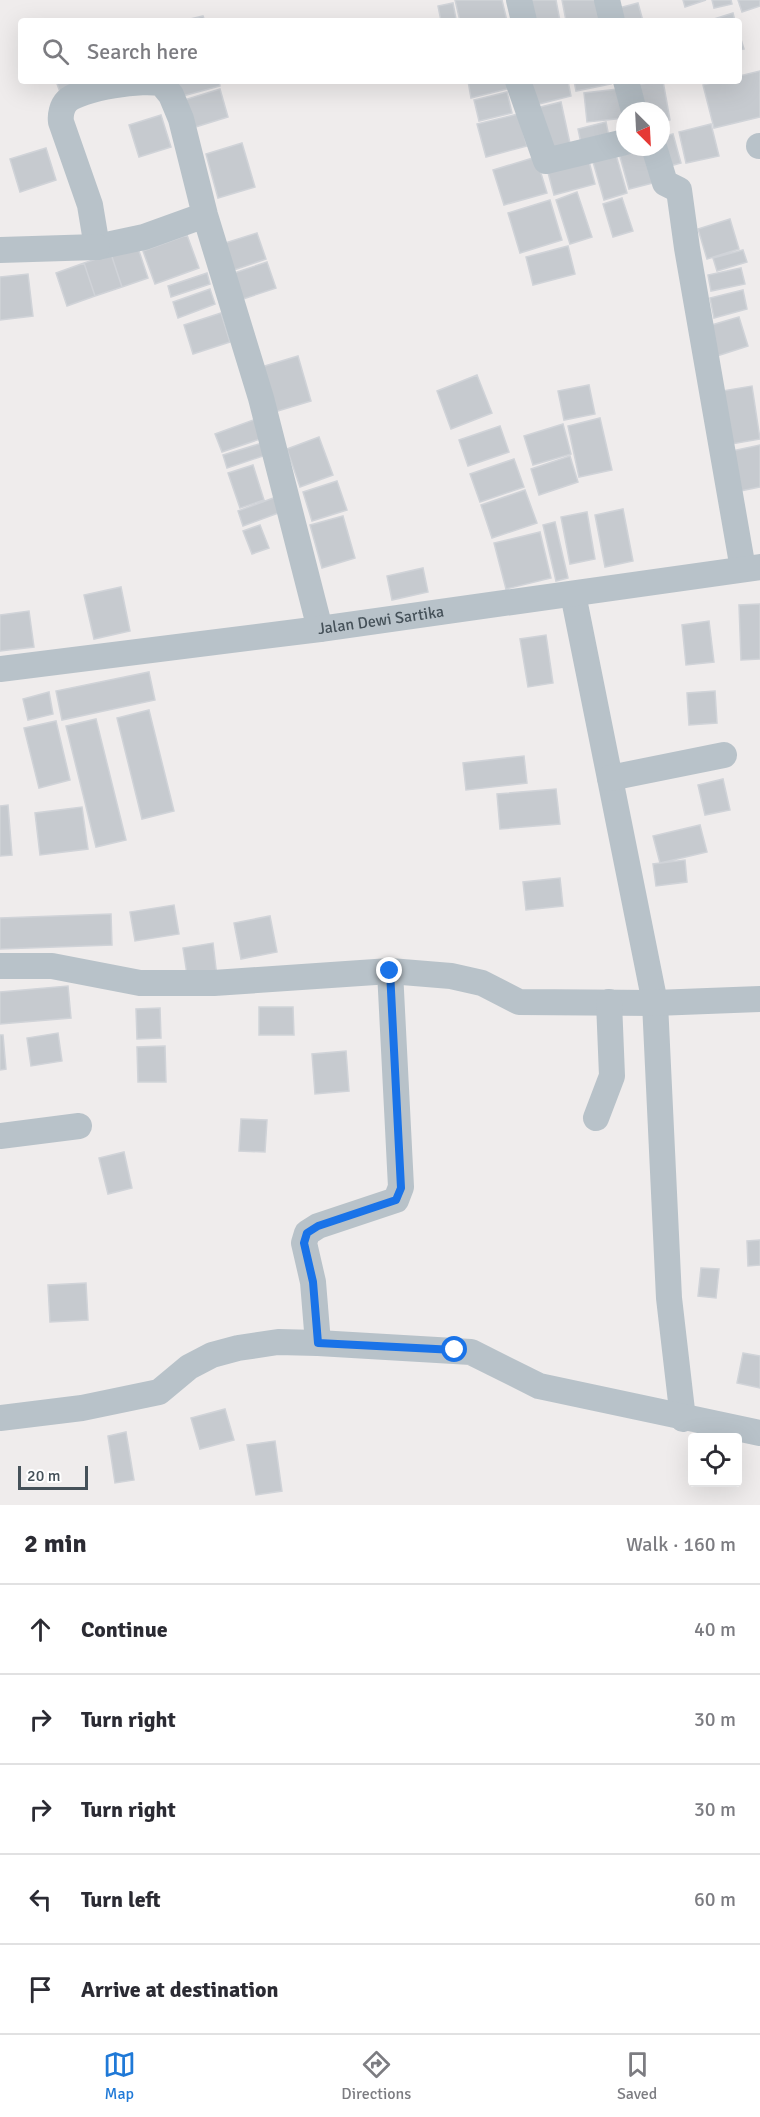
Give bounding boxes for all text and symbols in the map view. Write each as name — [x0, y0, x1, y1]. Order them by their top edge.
search box — [18, 18, 742, 84]
icon: search — [39, 35, 72, 68]
text: Search here — [87, 38, 198, 65]
north arrow — [616, 102, 670, 156]
street label: Jalan Dewi Sartika — [316, 602, 445, 639]
route end — [376, 957, 402, 983]
route start — [441, 1336, 467, 1362]
map controls — [688, 1433, 742, 1487]
button: locate — [688, 1433, 742, 1487]
scale bar — [18, 1463, 88, 1490]
text: 20 m — [27, 1466, 61, 1486]
text: 2 min — [24, 1528, 87, 1560]
text: Walk · 160 m — [626, 1532, 736, 1557]
icon: ahead — [24, 1613, 57, 1646]
text: Continue — [81, 1616, 168, 1643]
text: 40 m — [694, 1617, 736, 1642]
icon: right — [24, 1703, 57, 1736]
text: Turn right — [81, 1706, 176, 1733]
text: 30 m — [694, 1707, 736, 1732]
icon: right — [24, 1793, 57, 1826]
text: Turn right — [81, 1796, 176, 1823]
text: 30 m — [694, 1797, 736, 1822]
icon: left — [24, 1883, 57, 1916]
text: Turn left — [81, 1886, 161, 1913]
text: 60 m — [694, 1887, 736, 1912]
icon: arrive — [24, 1973, 57, 2006]
text: Arrive at destination — [81, 1976, 278, 2003]
tab: Map — [103, 2048, 136, 2104]
tab: Directions — [341, 2048, 411, 2104]
tab: Saved — [617, 2048, 657, 2104]

